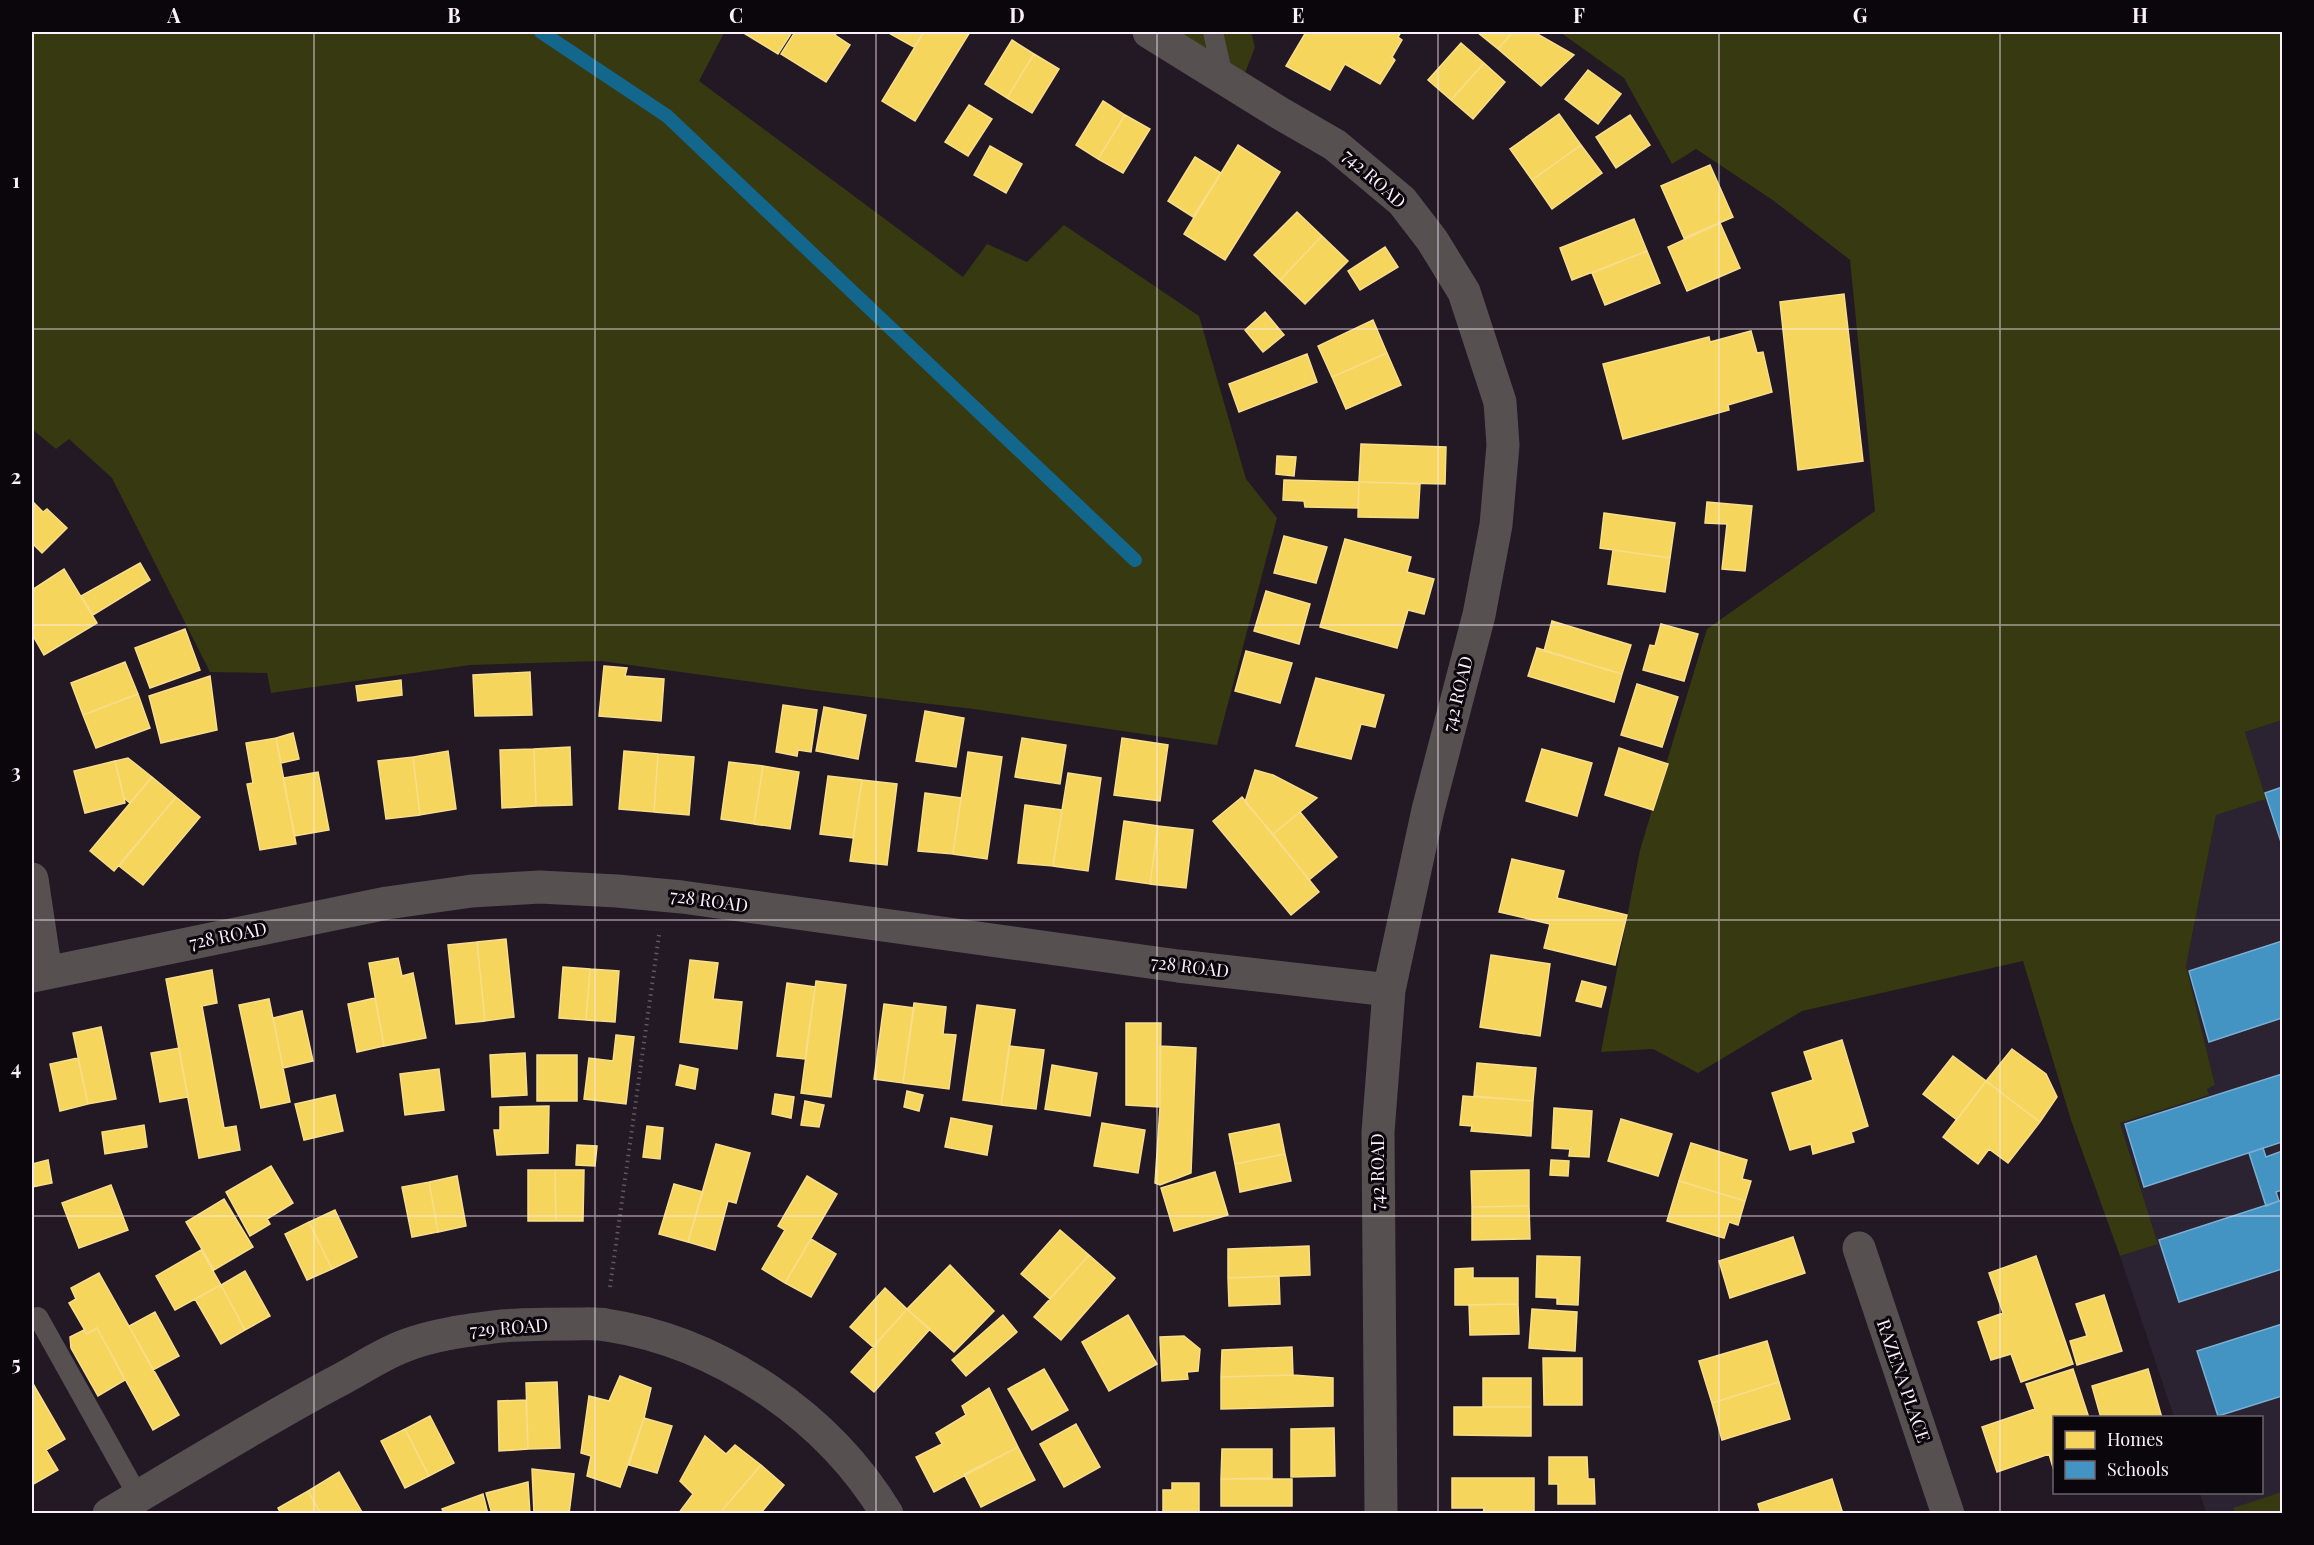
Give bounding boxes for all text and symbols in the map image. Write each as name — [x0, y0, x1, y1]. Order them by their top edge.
text: A — [166, 1, 181, 28]
text: B — [447, 1, 461, 28]
text: C — [729, 1, 743, 28]
text: D — [1009, 1, 1025, 28]
text: E — [1292, 1, 1304, 28]
text: F — [1573, 1, 1585, 28]
text: G — [1853, 1, 1868, 28]
text: H — [2132, 1, 2148, 28]
street label: 742 ROAD — [1338, 143, 1411, 213]
text: 1 — [12, 166, 20, 193]
text: 2 — [11, 462, 21, 489]
street label: 742 ROAD — [1436, 653, 1478, 734]
text: 3 — [11, 757, 21, 784]
street label: 728 ROAD — [669, 883, 750, 917]
street label: 728 ROAD — [187, 916, 269, 954]
street label: 728 ROAD — [1150, 949, 1231, 983]
text: 4 — [11, 1053, 21, 1080]
street label: 742 ROAD — [1365, 1133, 1389, 1211]
street label: 729 ROAD — [469, 1312, 549, 1342]
street label: RAZENA PLACE — [1872, 1316, 1936, 1445]
text: 5 — [11, 1349, 21, 1376]
legend — [2053, 1416, 2263, 1494]
text: Homes — [2107, 1427, 2163, 1451]
text: Schools — [2107, 1457, 2169, 1481]

